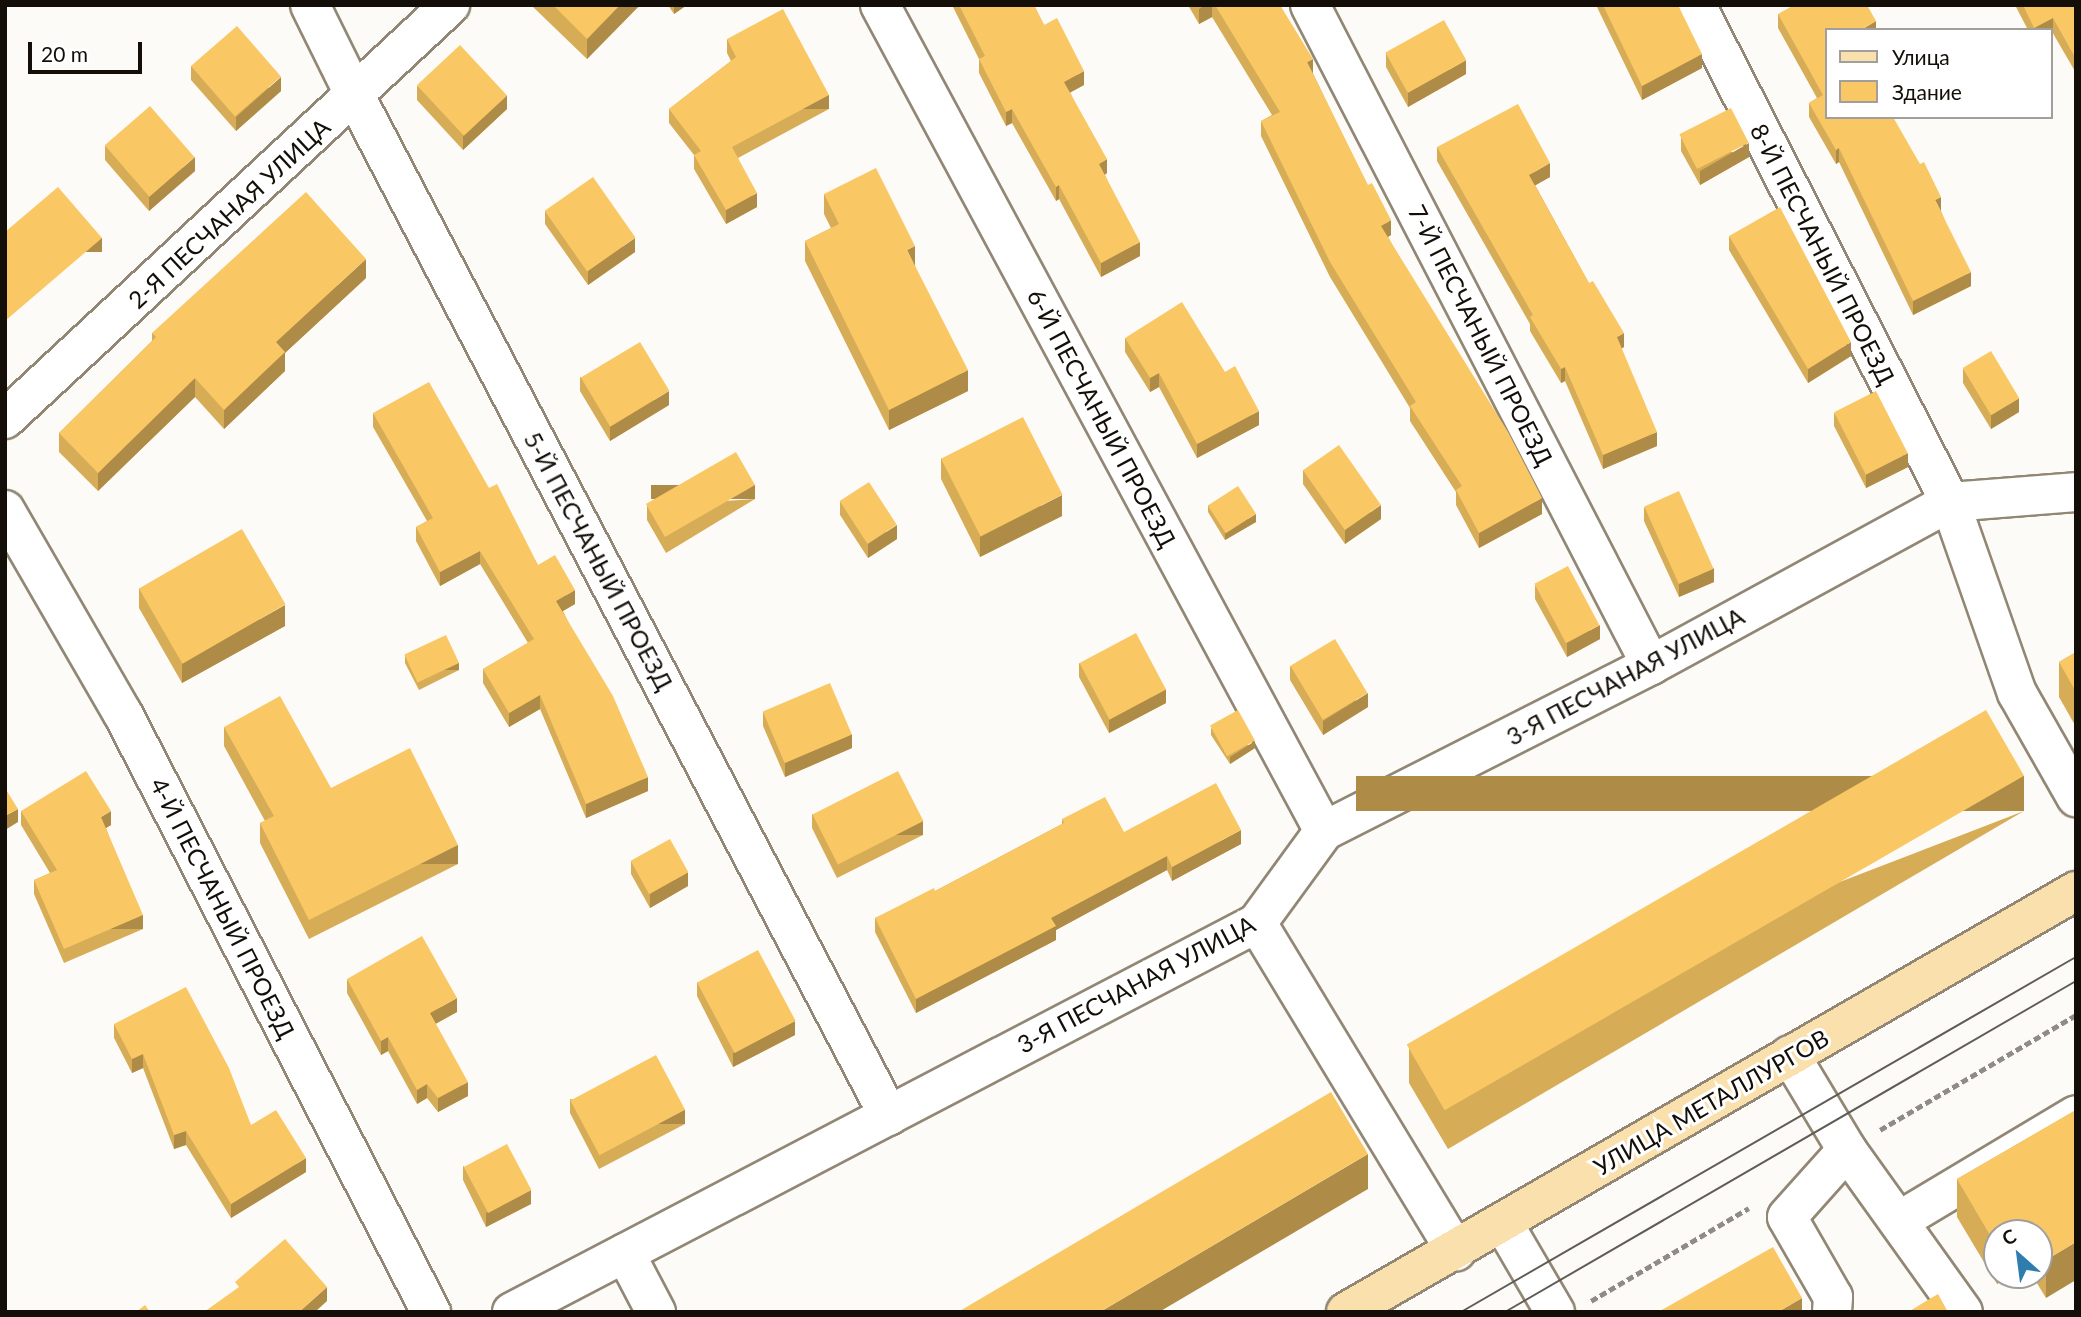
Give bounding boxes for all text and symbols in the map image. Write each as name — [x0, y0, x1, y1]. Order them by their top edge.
scale bar — [32, 28, 145, 72]
legend — [1826, 28, 2053, 119]
text: 20 m — [41, 41, 88, 66]
text: Улица — [1892, 44, 1950, 69]
text: Здание — [1892, 79, 1962, 104]
street label: 2-Я ПЕСЧАНАЯ УЛИЦА — [122, 112, 336, 314]
street label: 8-Й ПЕСЧАНЫЙ ПРОЕЗД — [1745, 119, 1901, 389]
street label: 7-Й ПЕСЧАНЫЙ ПРОЕЗД — [1403, 200, 1559, 470]
street label: 6-Й ПЕСЧАНЫЙ ПРОЕЗД — [1022, 284, 1182, 552]
street label: 5-Й ПЕСЧАНЫЙ ПРОЕЗД — [519, 427, 679, 695]
street label: 3-Я ПЕСЧАНАЯ УЛИЦА — [1501, 601, 1749, 751]
street label: 4-Й ПЕСЧАНЫЙ ПРОЕЗД — [145, 773, 301, 1043]
street label: 3-Я ПЕСЧАНАЯ УЛИЦА — [1012, 909, 1260, 1059]
street label: УЛИЦА МЕТАЛЛУРГОВ — [1588, 1023, 1834, 1181]
north arrow — [1983, 1219, 2053, 1289]
text: С — [1998, 1224, 2020, 1250]

